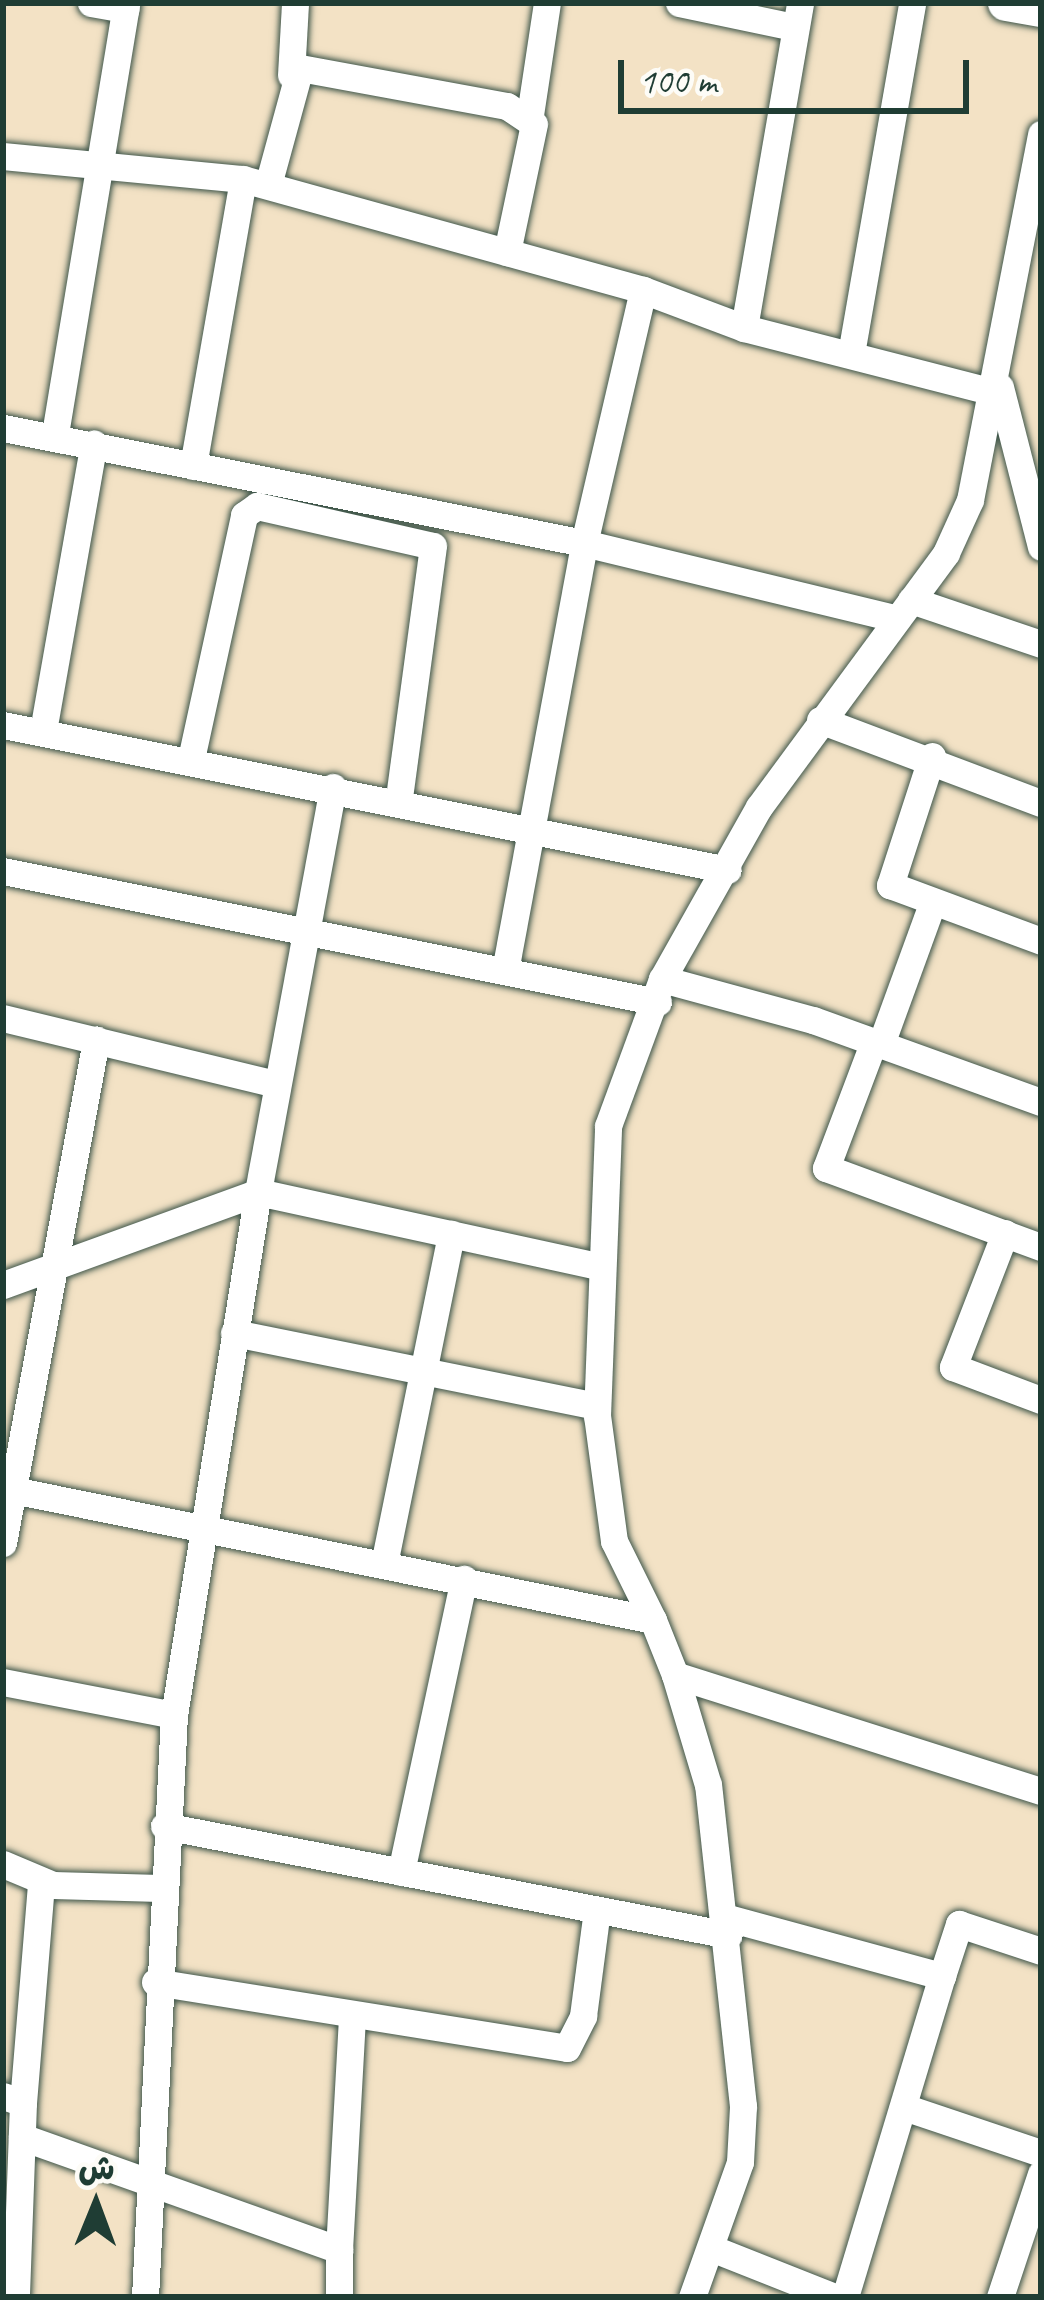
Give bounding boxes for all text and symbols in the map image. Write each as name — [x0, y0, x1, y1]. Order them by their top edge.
scale bar — [624, 36, 975, 110]
text: 100 m — [639, 58, 716, 104]
north arrow — [36, 2144, 156, 2264]
text: ش — [78, 2147, 115, 2189]

